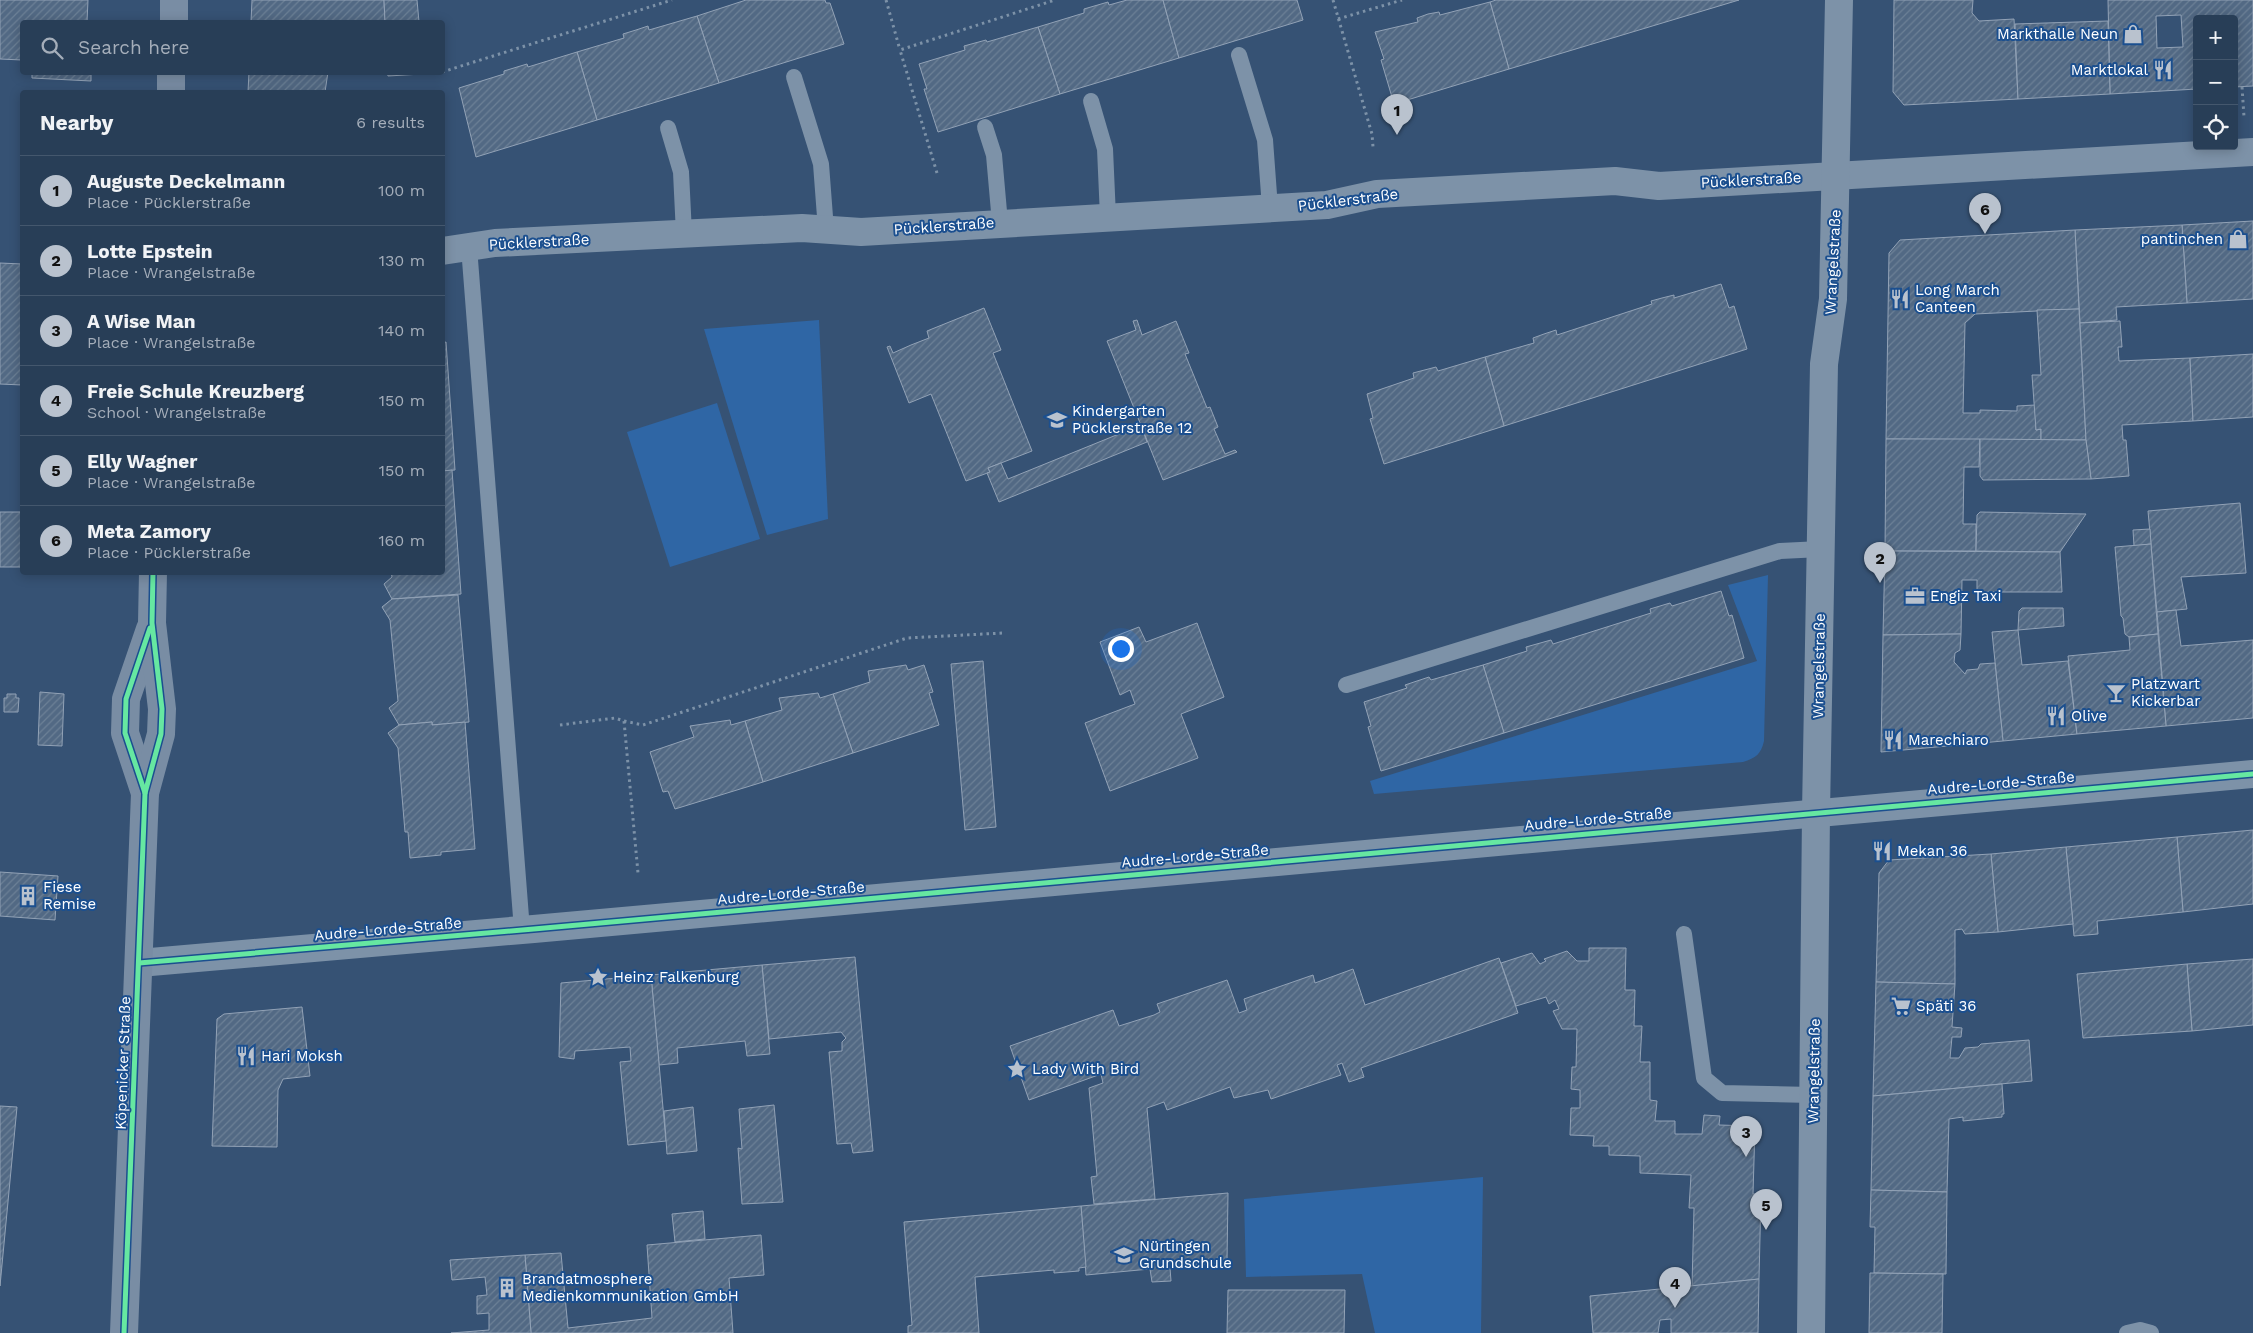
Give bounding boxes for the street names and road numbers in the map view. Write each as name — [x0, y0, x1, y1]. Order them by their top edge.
street label: Pücklerstraße — [1700, 168, 1802, 192]
street label: Pücklerstraße — [1297, 185, 1399, 215]
street label: Wrangelstraße — [1821, 209, 1845, 315]
street label: Pücklerstraße — [893, 214, 995, 238]
street label: Pücklerstraße — [488, 230, 590, 254]
street label: Wrangelstraße — [1809, 613, 1829, 719]
street label: Audre-Lorde-Straße — [1927, 768, 2075, 798]
street label: Audre-Lorde-Straße — [1524, 804, 1672, 834]
street label: Audre-Lorde-Straße — [1121, 841, 1269, 871]
street label: Audre-Lorde-Straße — [717, 878, 865, 908]
street label: Audre-Lorde-Straße — [314, 914, 462, 944]
street label: Köpenicker Straße — [112, 996, 134, 1130]
street label: Wrangelstraße — [1804, 1018, 1824, 1124]

